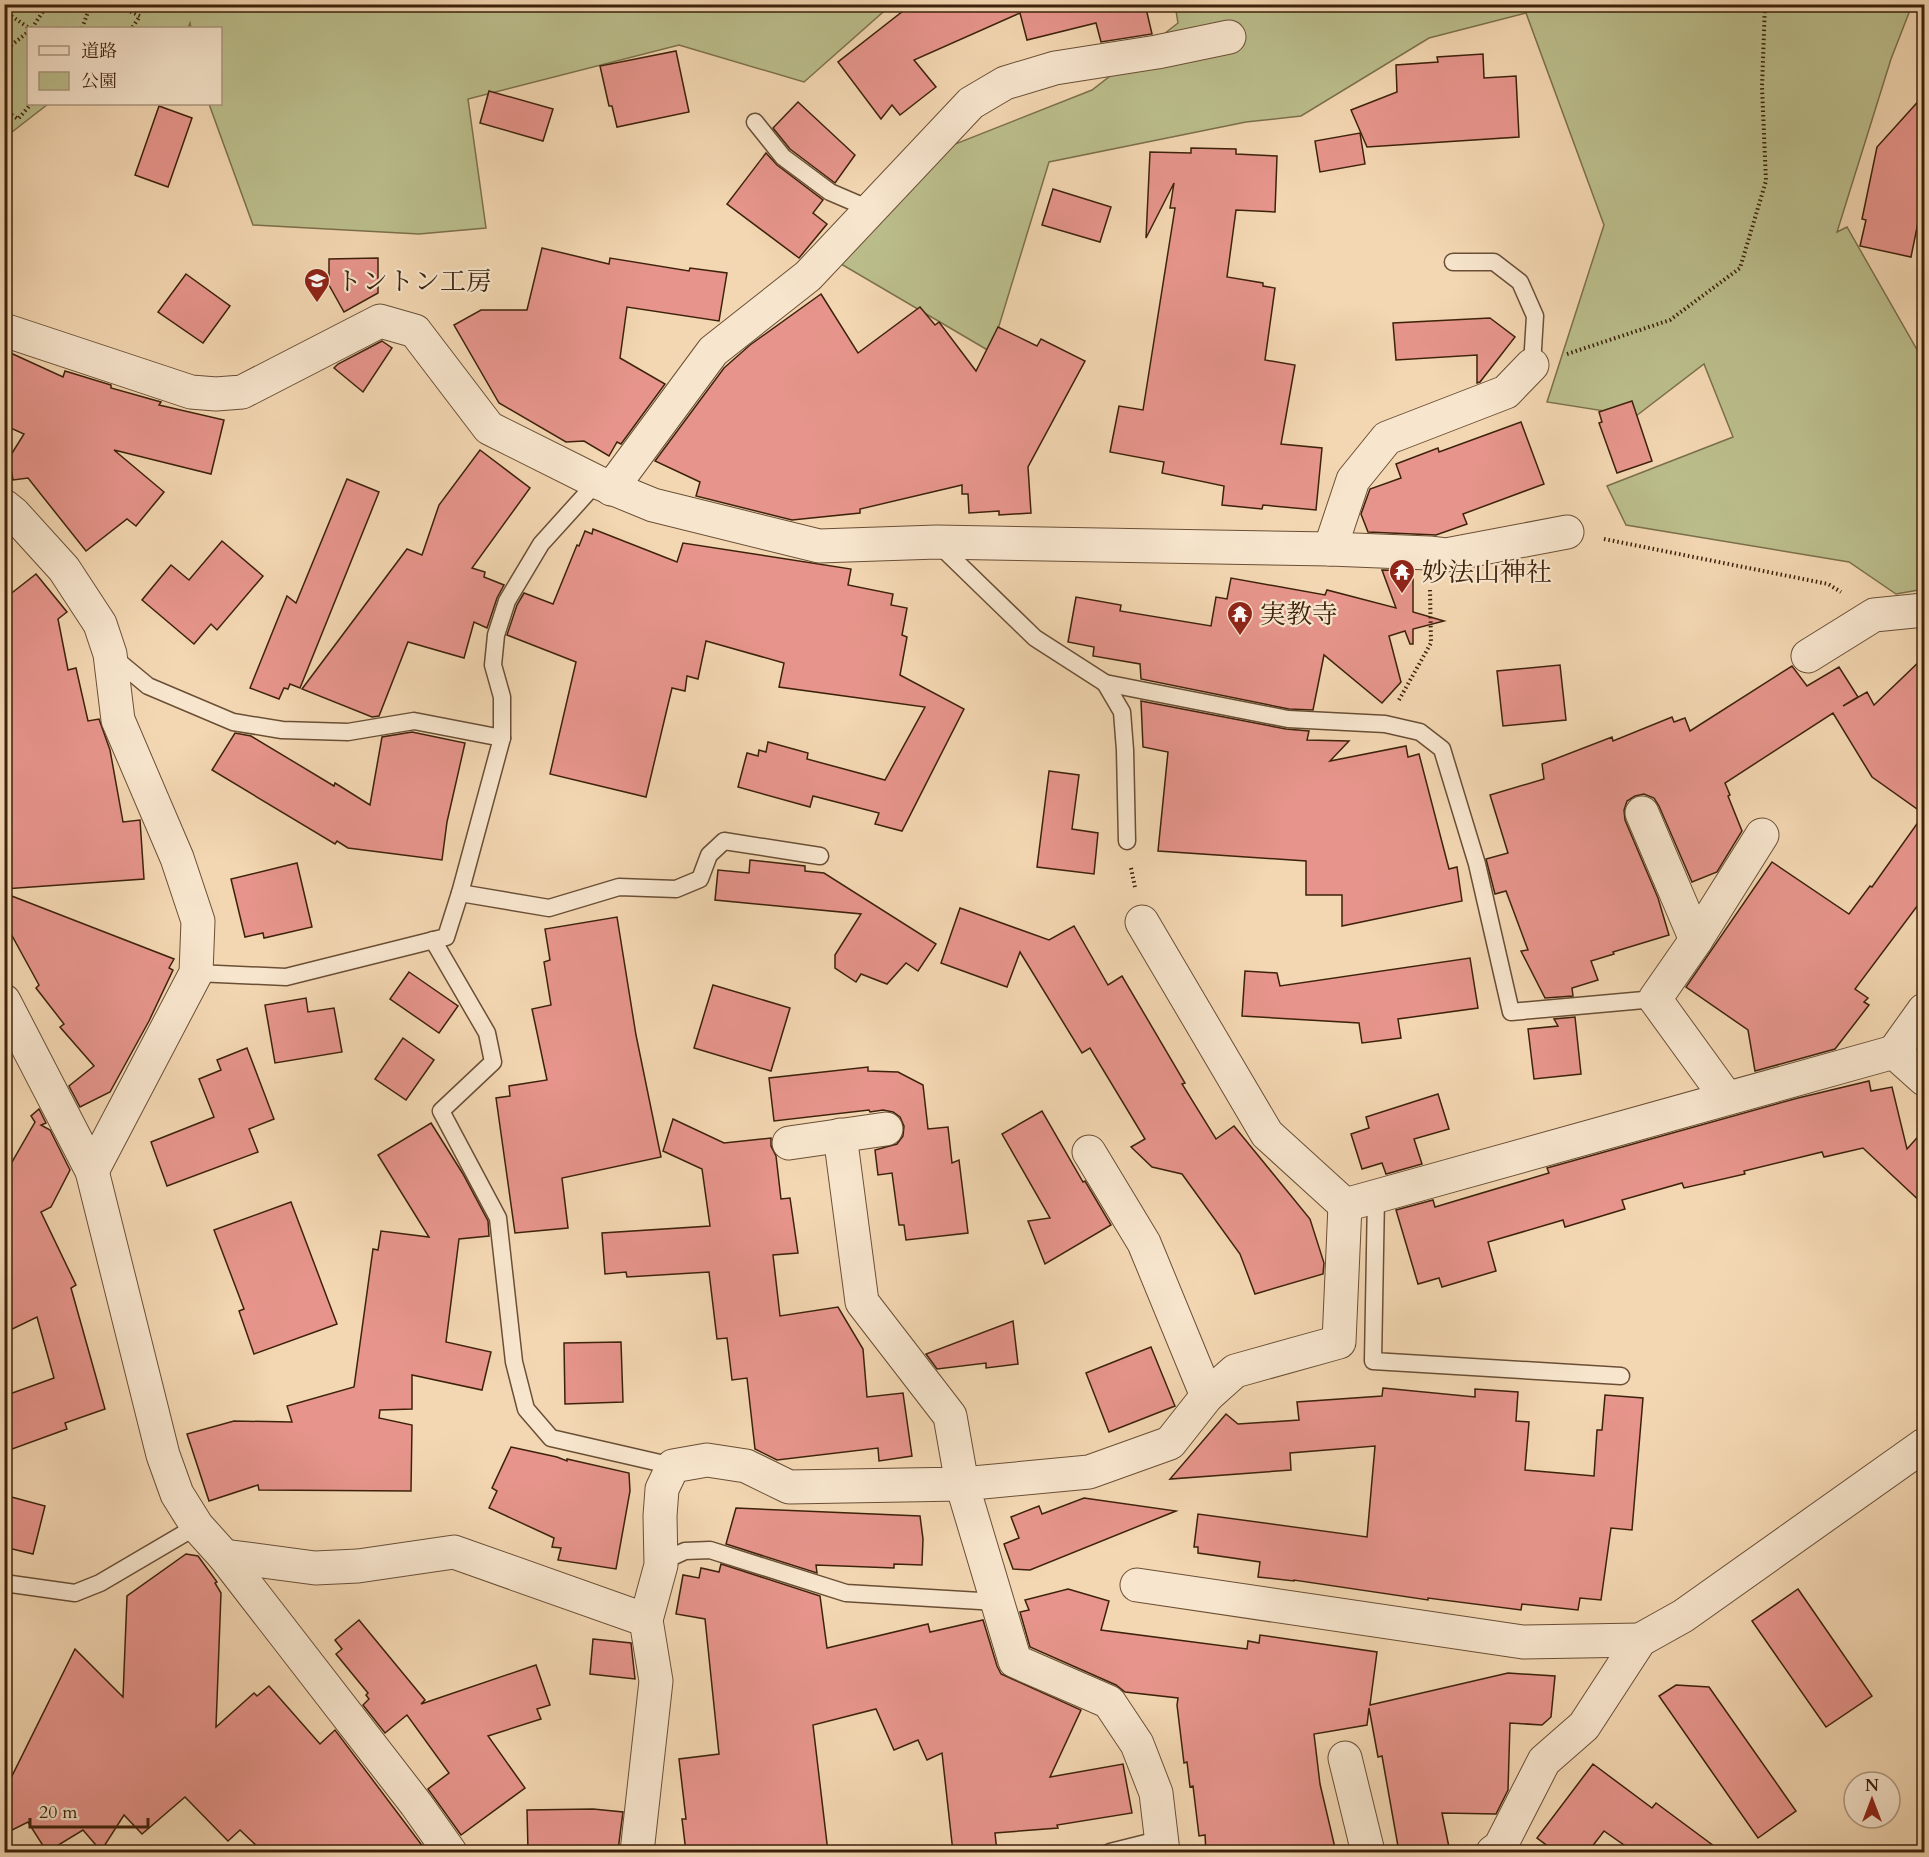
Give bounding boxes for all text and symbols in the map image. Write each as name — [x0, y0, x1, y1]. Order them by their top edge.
legend — [27, 27, 222, 105]
text: 道路 — [81, 39, 117, 64]
text: 公園 — [81, 69, 117, 94]
place label: トントン工房 — [336, 264, 492, 299]
school or university icon: トントン工房 — [302, 266, 332, 304]
place label: 妙法山神社 — [1422, 555, 1552, 590]
temple icon: 妙法山神社 — [1387, 557, 1417, 595]
place label: 実教寺 — [1260, 597, 1338, 632]
temple icon: 実教寺 — [1225, 599, 1255, 637]
north arrow — [1842, 1770, 1902, 1830]
text: N — [1865, 1775, 1879, 1797]
scale bar — [30, 1791, 148, 1829]
text: 20 m — [39, 1800, 78, 1825]

